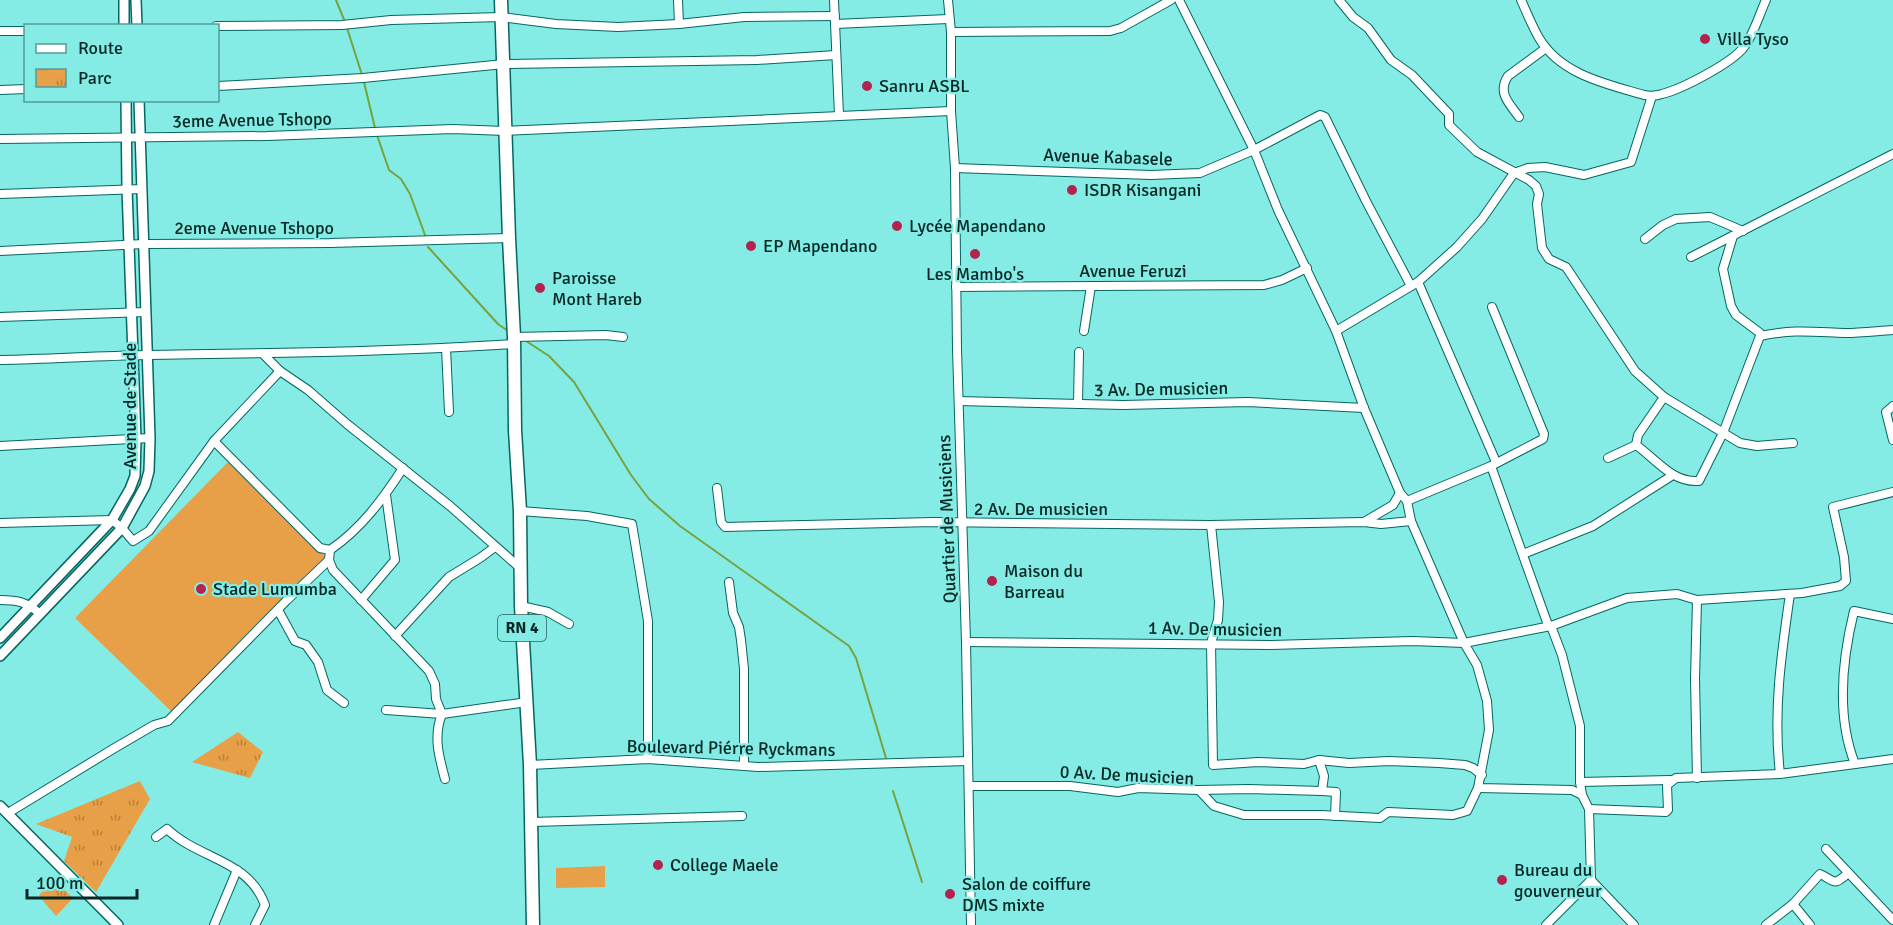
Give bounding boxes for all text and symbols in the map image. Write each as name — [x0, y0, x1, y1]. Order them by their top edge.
legend — [24, 24, 219, 102]
place label: Villa Tyso — [1717, 28, 1789, 50]
marker: Villa Tyso — [1698, 32, 1712, 46]
text: Route — [78, 37, 123, 59]
text: Parc — [78, 67, 112, 89]
place label: Sanru ASBL — [879, 75, 970, 97]
marker: Sanru ASBL — [860, 79, 874, 93]
street label: 3eme Avenue Tshopo — [172, 108, 332, 132]
street label: Avenue Kabasele — [1043, 144, 1173, 170]
place label: ISDR Kisangani — [1084, 179, 1201, 201]
marker: ISDR Kisangani — [1065, 183, 1079, 197]
place label: Lycée Mapendano — [909, 215, 1046, 237]
street label: 2eme Avenue Tshopo — [174, 217, 334, 239]
marker: Lycée Mapendano — [890, 219, 904, 233]
place label: EP Mapendano — [763, 235, 877, 257]
marker: EP Mapendano — [744, 239, 758, 253]
marker: Les Mambo's — [968, 247, 982, 261]
street label: Avenue Feruzi — [1079, 260, 1187, 282]
place label: Les Mambo's — [926, 263, 1024, 285]
place label: Paroisse Mont Hareb — [552, 267, 642, 310]
marker: Paroisse Mont Hareb — [533, 281, 547, 295]
street label: Avenue de Stade — [119, 343, 141, 469]
street label: 3 Av. De musicien — [1094, 377, 1228, 401]
street label: Quartier de Musiciens — [933, 434, 961, 604]
street label: 2 Av. De musicien — [974, 498, 1108, 520]
place label: Maison du Barreau — [1004, 560, 1083, 603]
marker: Maison du Barreau — [985, 574, 999, 588]
place label: Stade Lumumba — [213, 578, 337, 600]
marker: Stade Lumumba — [194, 582, 208, 596]
road number: RN 4 — [498, 615, 546, 641]
street label: 1 Av. De musicien — [1148, 617, 1282, 641]
street label: Boulevard Piérre Ryckmans — [626, 735, 836, 761]
street label: 0 Av. De musicien — [1059, 760, 1195, 790]
place label: College Maele — [670, 854, 778, 876]
marker: College Maele — [651, 858, 665, 872]
place label: Bureau du gouverneur — [1514, 859, 1602, 902]
scale bar — [27, 862, 136, 900]
text: 100 m — [36, 872, 83, 894]
place label: Salon de coiffure DMS mixte — [962, 873, 1091, 916]
marker: Bureau du gouverneur — [1495, 873, 1509, 887]
marker: Salon de coiffure DMS mixte — [943, 887, 957, 901]

